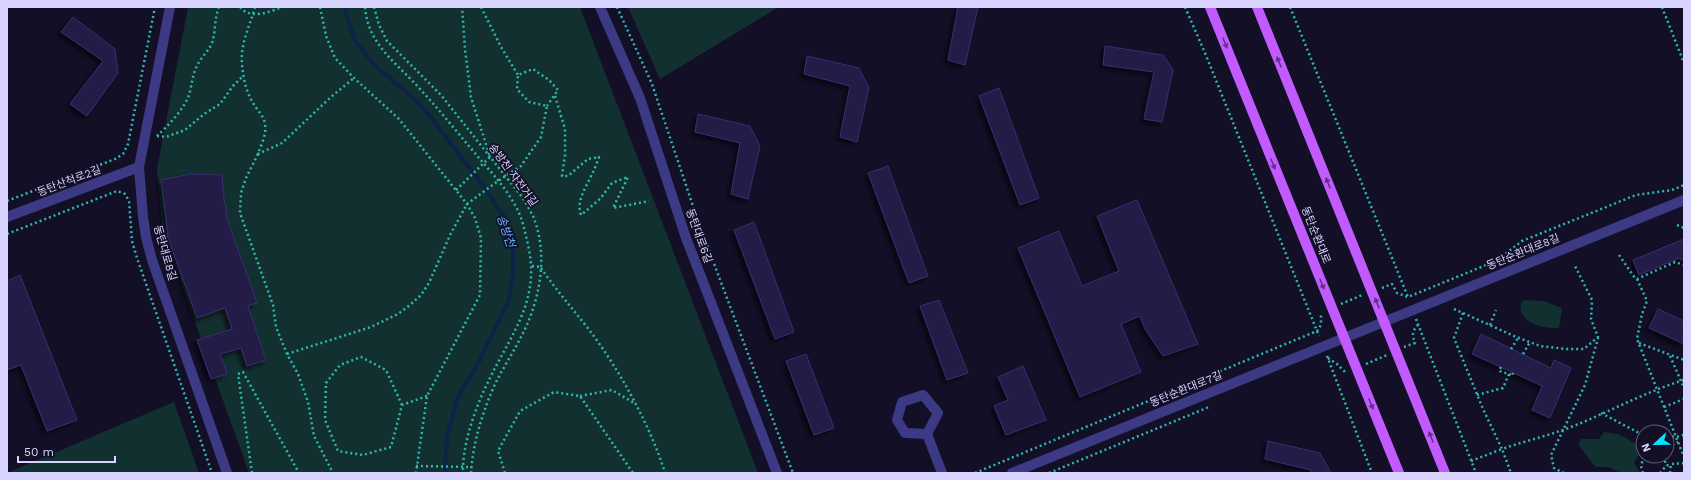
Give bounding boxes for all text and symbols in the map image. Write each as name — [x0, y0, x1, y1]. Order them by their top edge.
one-way arrow — [1222, 38, 1228, 50]
one-way arrow — [1276, 56, 1282, 68]
street label: 송방천 자전거길 — [486, 141, 540, 209]
one-way arrow — [1271, 158, 1277, 170]
street label: 동탄산척로2길 — [35, 163, 103, 199]
one-way arrow — [1325, 177, 1331, 188]
street label: 동탄순환대로 — [1299, 204, 1333, 266]
street label: 동탄대로6길 — [683, 207, 715, 265]
water label: 송방천 — [494, 213, 518, 251]
street label: 동탄대로8길 — [151, 224, 179, 282]
street label: 동탄순환대로8길 — [1485, 231, 1561, 273]
one-way arrow — [1319, 278, 1326, 290]
one-way arrow — [1373, 297, 1379, 309]
street label: 동탄순환대로7길 — [1148, 369, 1224, 409]
one-way arrow — [1369, 399, 1375, 411]
north arrow — [1635, 424, 1675, 464]
one-way arrow — [1427, 430, 1433, 442]
scale bar — [18, 438, 115, 464]
text: N — [1639, 441, 1654, 454]
text: 50 m — [24, 445, 54, 459]

